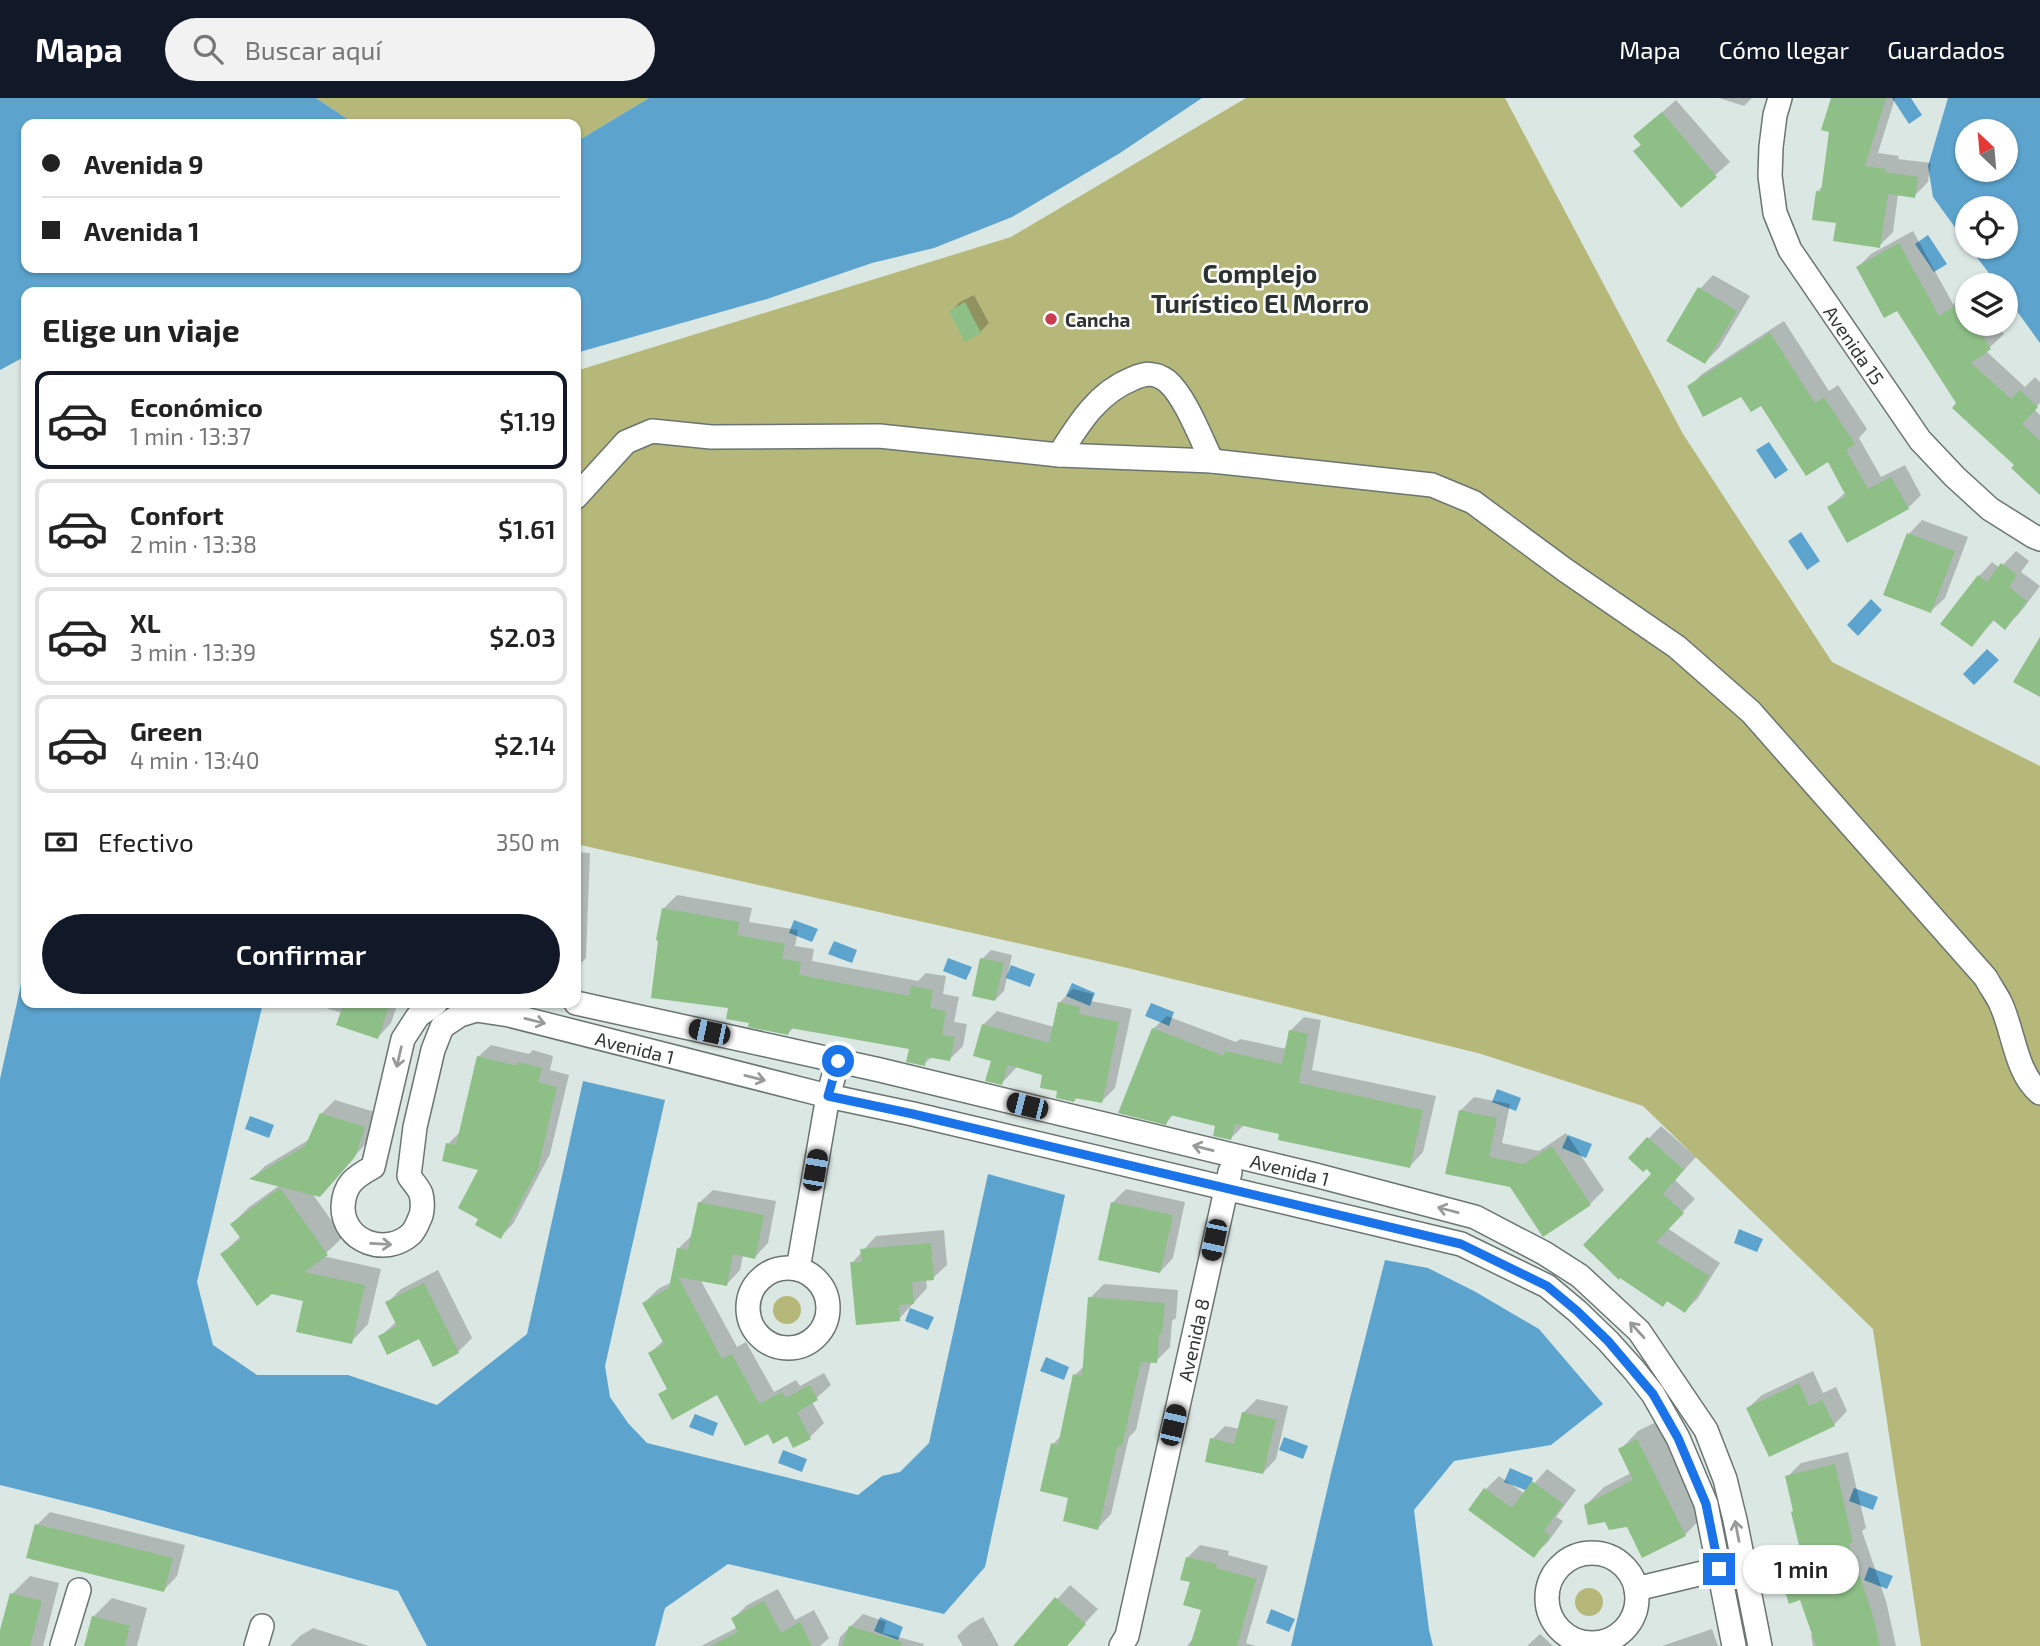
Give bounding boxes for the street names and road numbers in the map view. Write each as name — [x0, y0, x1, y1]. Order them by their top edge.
street label: Avenida 15 — [1820, 301, 1890, 389]
street label: Avenida 1 — [593, 1026, 677, 1068]
street label: Avenida 1 — [1248, 1148, 1332, 1190]
street label: Avenida 8 — [1172, 1296, 1213, 1384]

